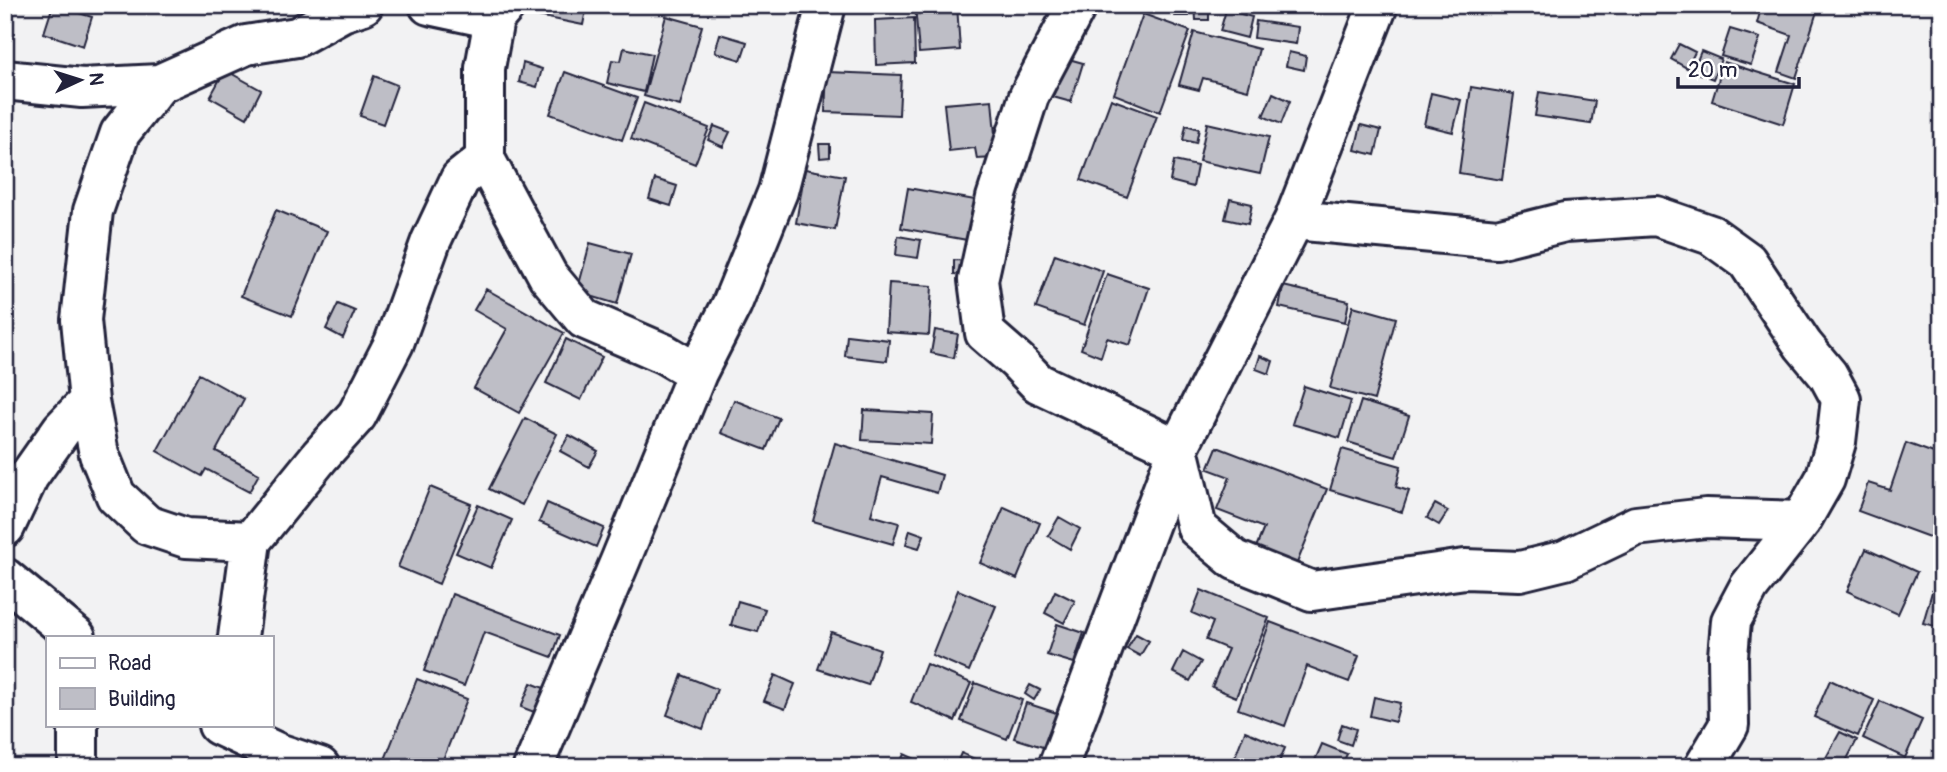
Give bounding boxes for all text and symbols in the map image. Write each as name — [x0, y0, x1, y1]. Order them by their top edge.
north arrow — [46, 46, 116, 116]
scale bar — [1678, 46, 1798, 90]
text: 20 m — [1688, 57, 1737, 84]
text: N — [84, 72, 108, 86]
legend — [46, 636, 273, 726]
text: Road — [108, 650, 152, 677]
text: Building — [108, 686, 175, 713]

